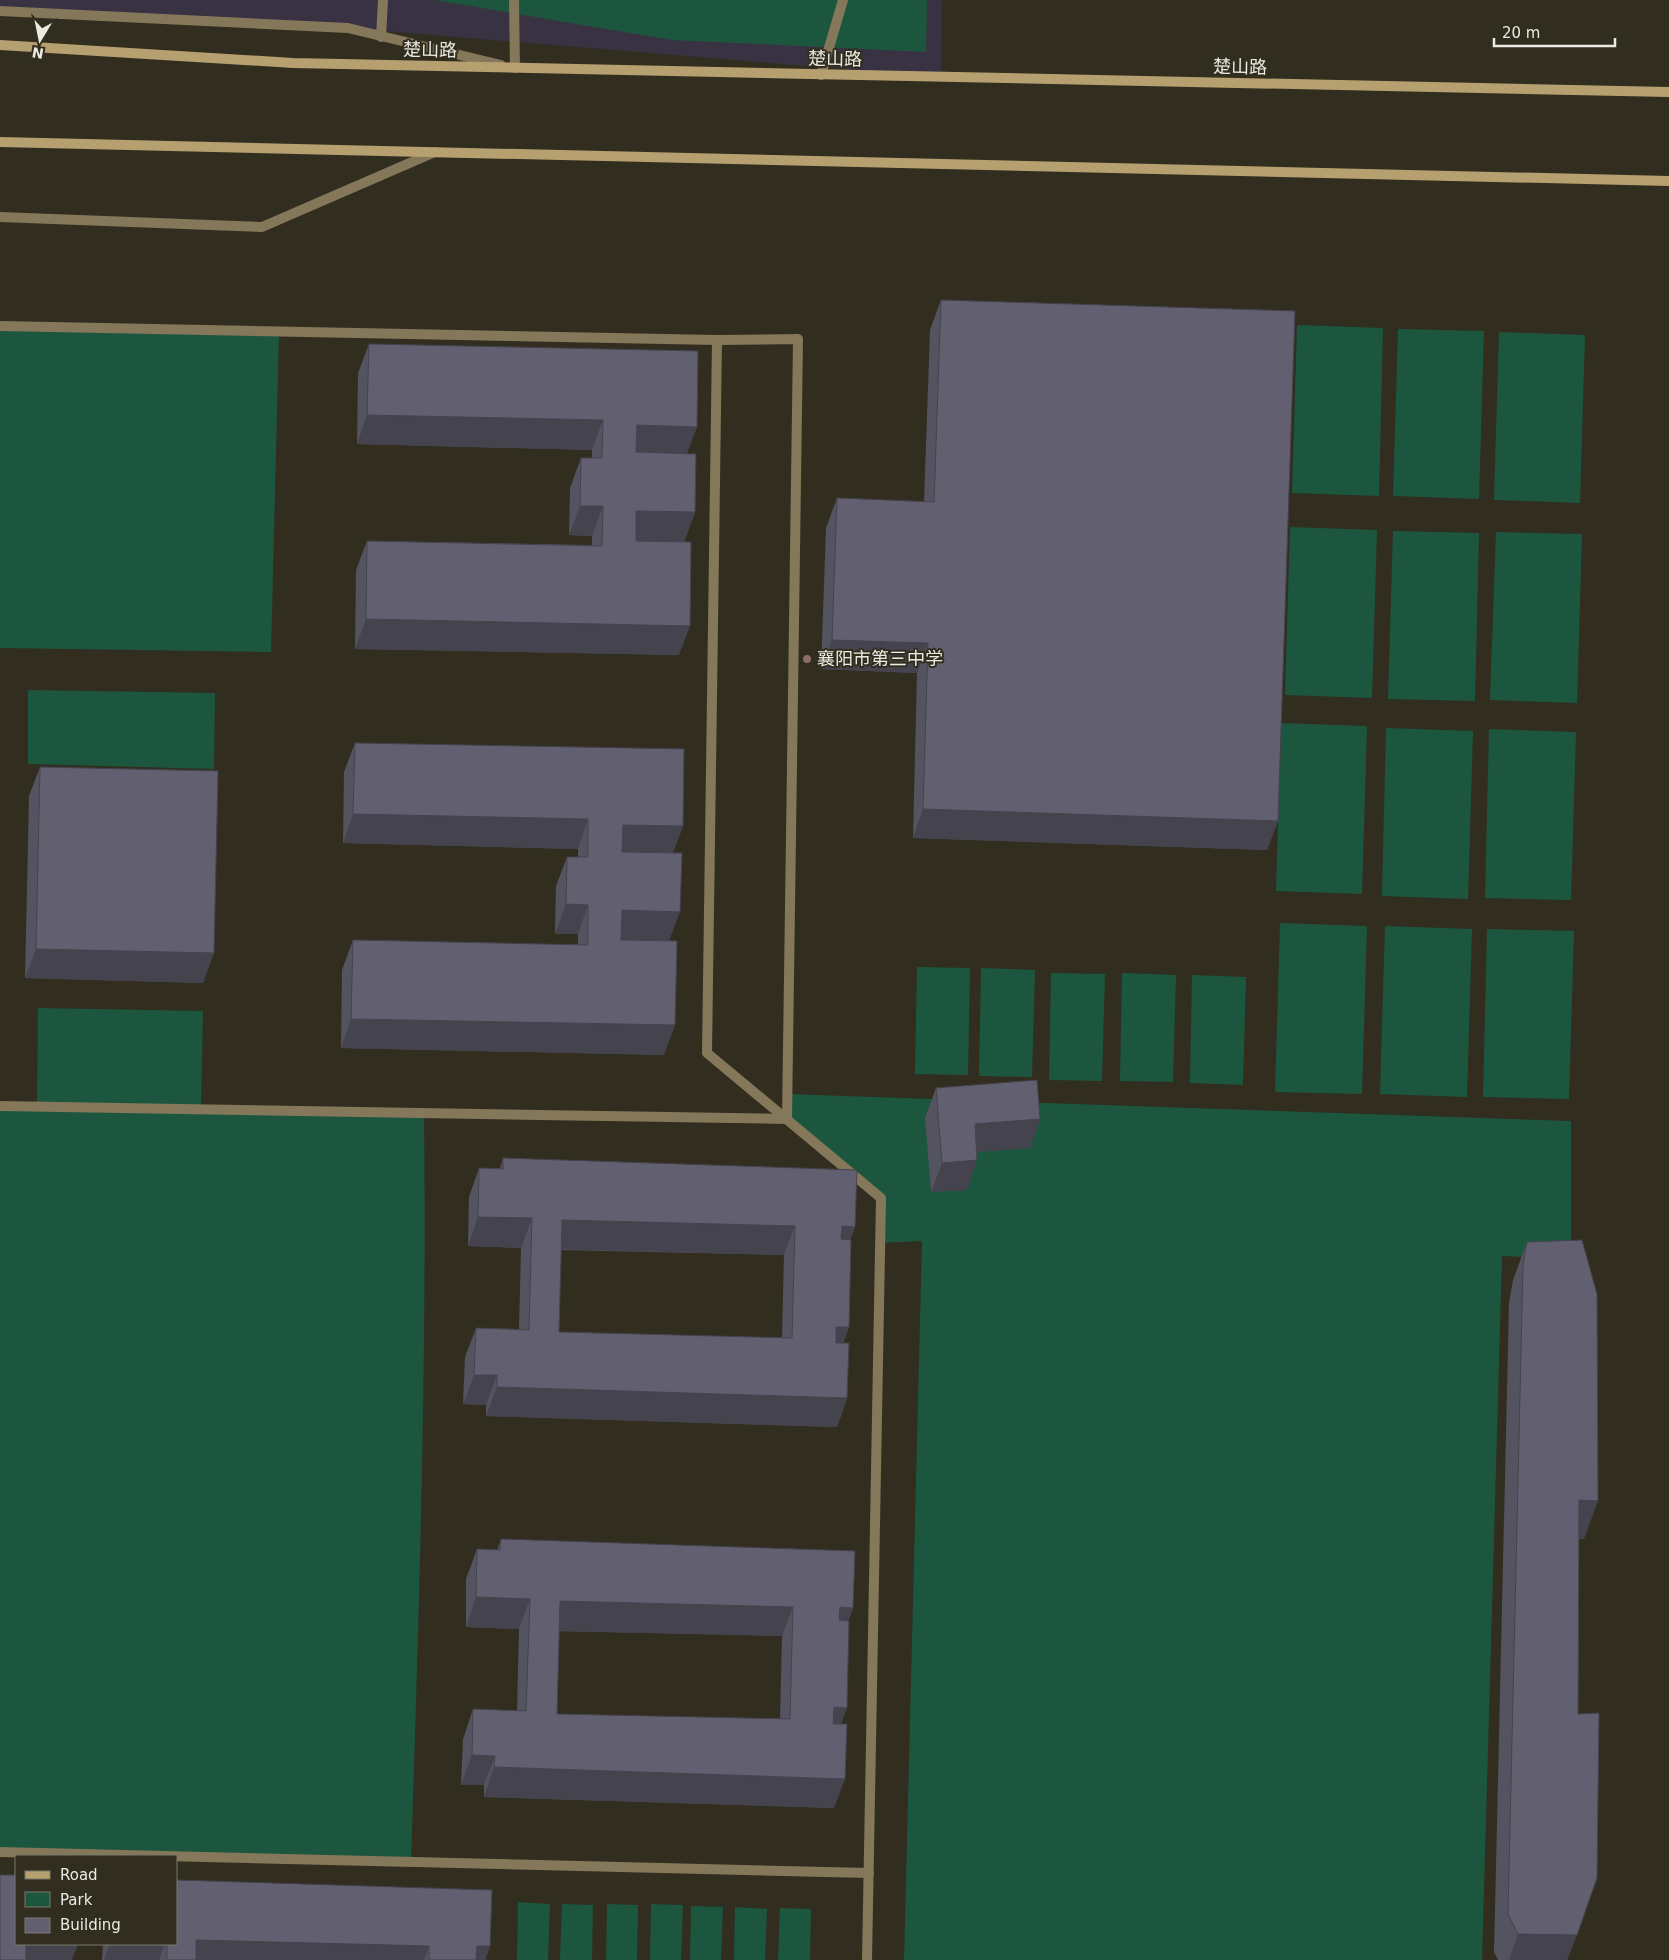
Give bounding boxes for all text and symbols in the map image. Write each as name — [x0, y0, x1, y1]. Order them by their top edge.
north arrow — [15, 15, 65, 65]
scale bar — [1494, 15, 1615, 47]
text: 20 m — [1502, 24, 1540, 42]
street label: 楚山路 — [403, 39, 457, 60]
text: N — [31, 44, 45, 62]
street label: 楚山路 — [808, 48, 862, 69]
street label: 楚山路 — [1213, 56, 1267, 77]
place label: 襄阳市第三中学 — [817, 648, 943, 669]
marker: 襄阳市第三中学 — [801, 653, 813, 665]
legend — [15, 1855, 178, 1945]
text: Road — [60, 1866, 98, 1884]
text: Park — [60, 1891, 93, 1909]
text: Building — [60, 1916, 121, 1934]

